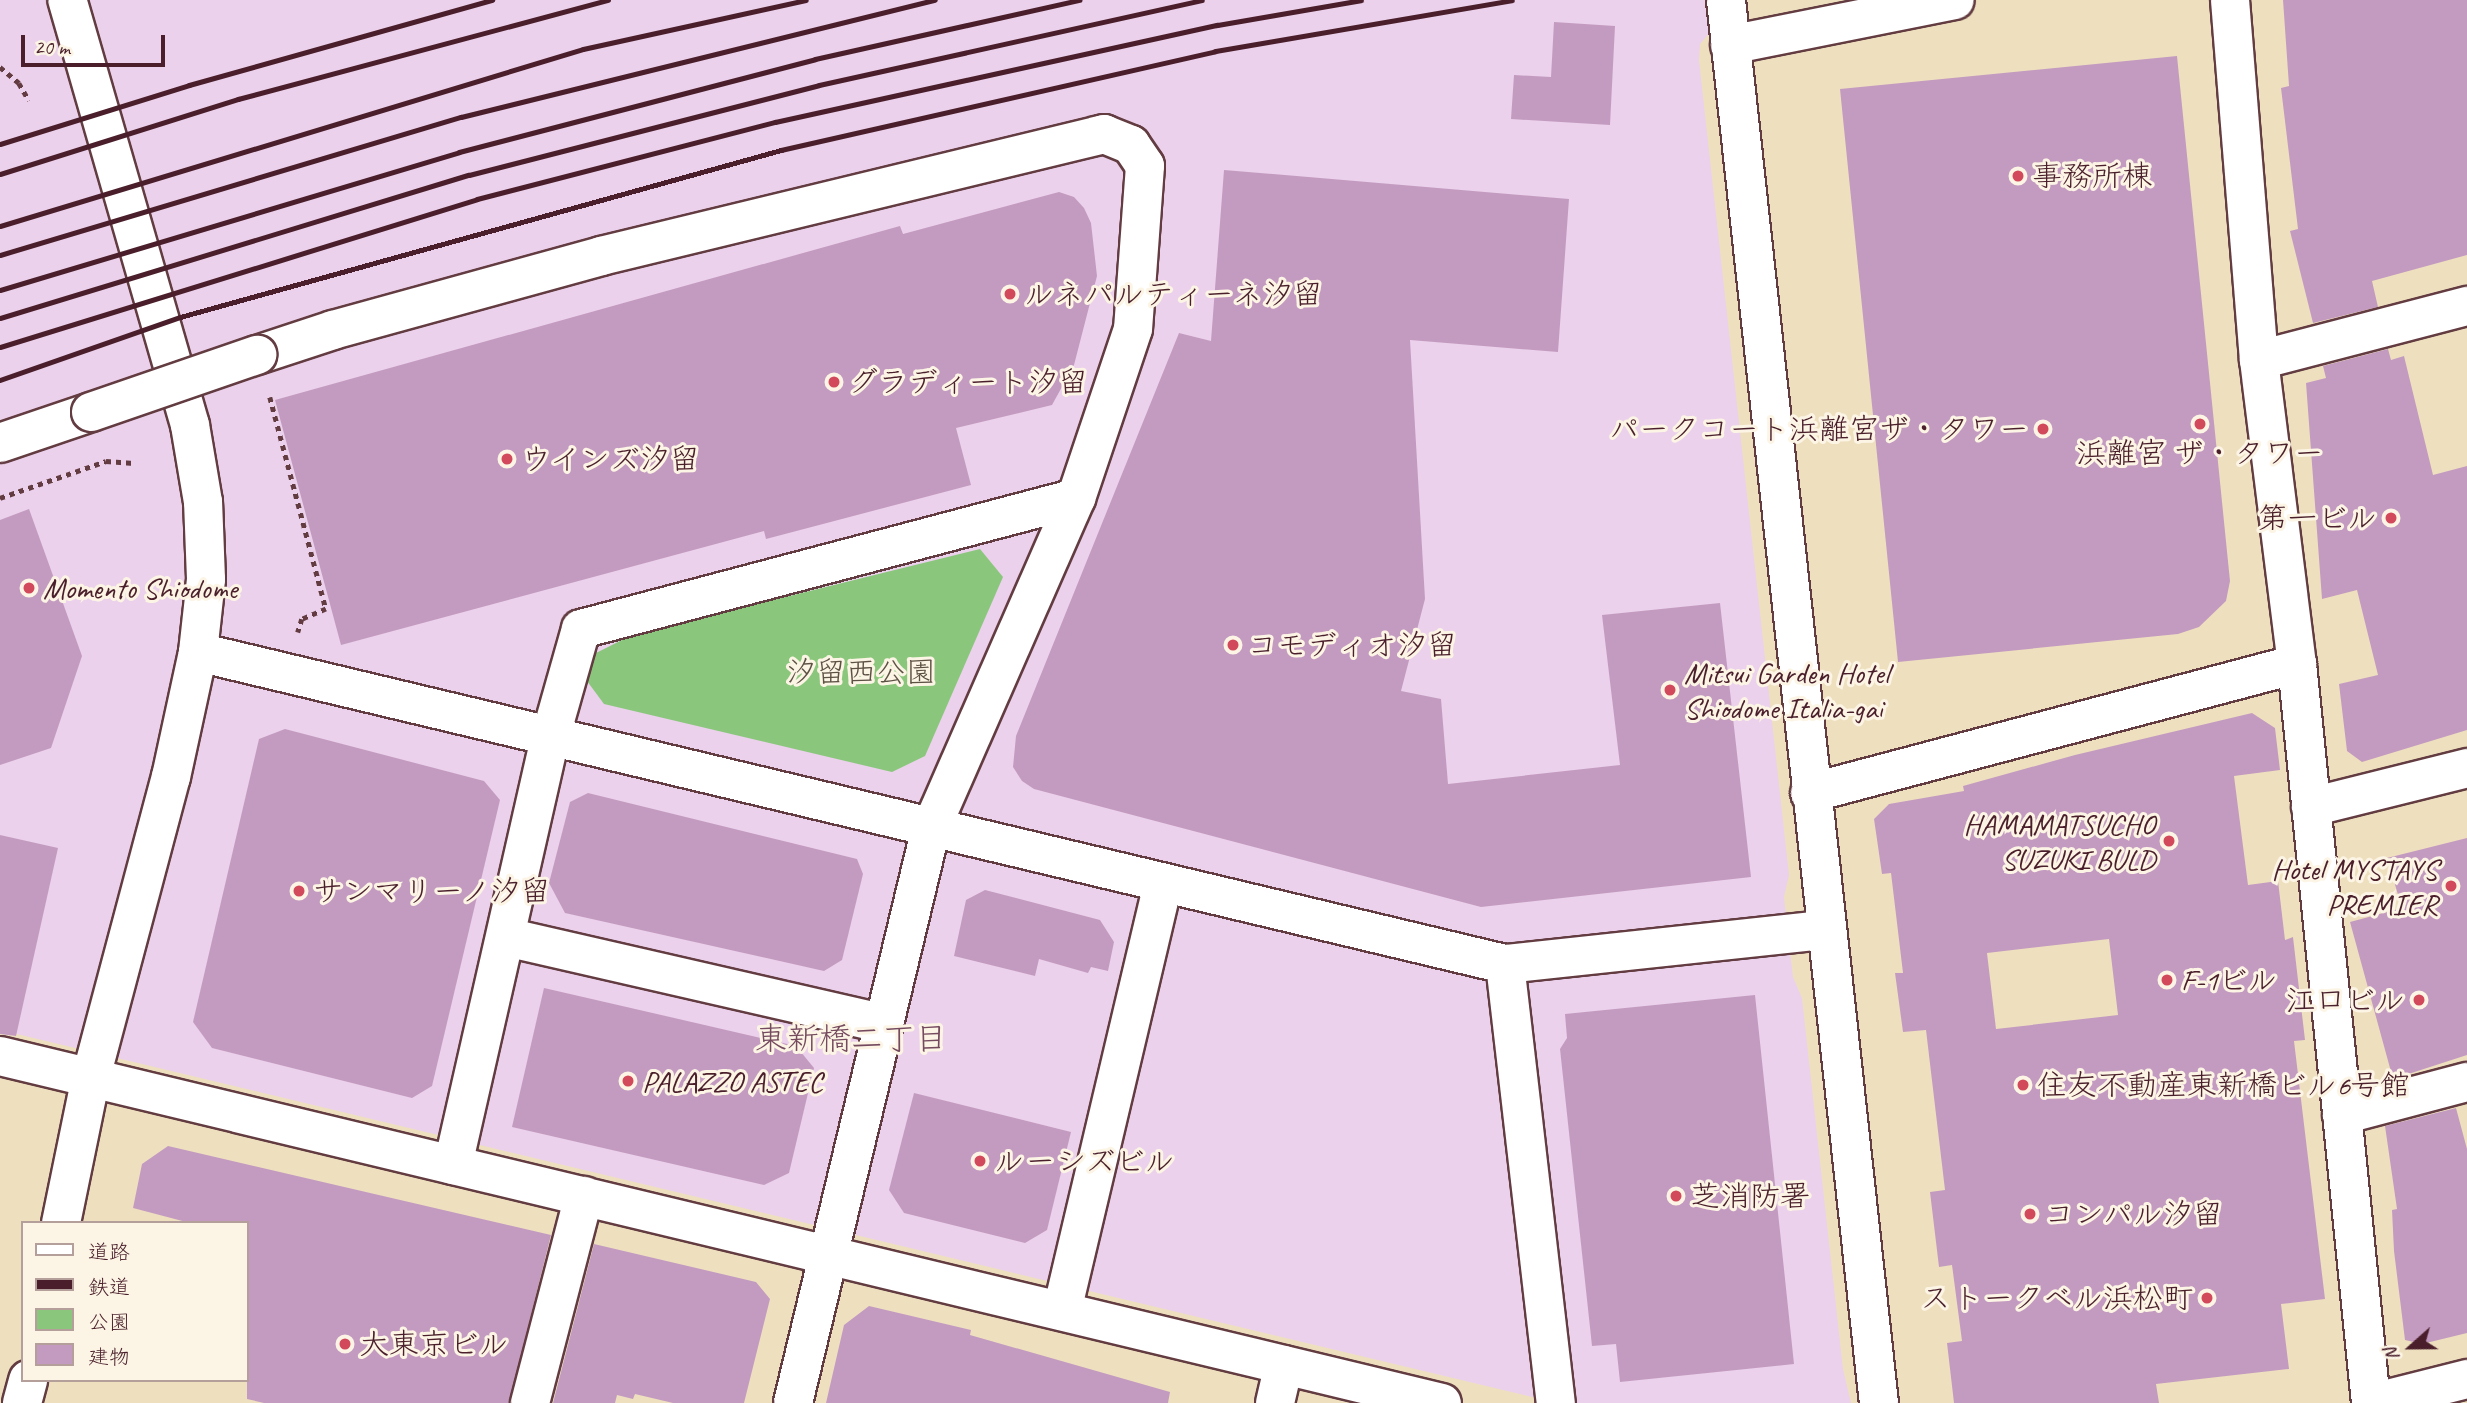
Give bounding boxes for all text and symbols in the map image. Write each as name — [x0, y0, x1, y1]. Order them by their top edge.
scale bar — [24, 21, 168, 65]
text: 20 m — [34, 34, 70, 60]
place label: 事務所棟 — [2032, 158, 2152, 194]
marker: 事務所棟 — [2010, 168, 2026, 184]
place label: ルネパルティーネ汐留 — [1024, 276, 1324, 312]
marker: ルネパルティーネ汐留 — [1002, 286, 1018, 302]
place label: グラディート汐留 — [848, 364, 1088, 400]
marker: グラディート汐留 — [826, 374, 842, 390]
place label: パークコート浜離宮ザ・タワー — [1609, 411, 2029, 447]
marker: 浜離宮 ザ・タワー — [2192, 416, 2208, 432]
marker: パークコート浜離宮ザ・タワー — [2035, 421, 2051, 437]
place label: 浜離宮 ザ・タワー — [2076, 435, 2324, 471]
place label: ウインズ汐留 — [521, 441, 701, 477]
marker: ウインズ汐留 — [499, 451, 515, 467]
place label: 第一ビル — [2257, 500, 2377, 536]
marker: 第一ビル — [2383, 510, 2399, 526]
place label: Momento Shiodome — [43, 570, 237, 606]
marker: Momento Shiodome — [21, 580, 37, 596]
place label: コモディオ汐留 — [1247, 627, 1457, 663]
marker: コモディオ汐留 — [1225, 637, 1241, 653]
park label: 汐留西公園 — [786, 654, 936, 690]
place label: Mitsui Garden Hotel Shiodome Italia-gai — [1684, 655, 1889, 726]
marker: Mitsui Garden Hotel Shiodome Italia-gai — [1662, 682, 1678, 698]
place label: HAMAMATSUCHO SUZUKI BULD — [1963, 806, 2155, 876]
marker: HAMAMATSUCHO SUZUKI BULD — [2161, 833, 2177, 849]
place label: Hotel MYSTAYS PREMIER — [2271, 851, 2437, 922]
place label: サンマリーノ汐留 — [313, 873, 553, 909]
marker: Hotel MYSTAYS PREMIER — [2443, 878, 2459, 894]
marker: サンマリーノ汐留 — [291, 883, 307, 899]
place label: F-1ビル — [2181, 962, 2278, 998]
marker: F-1ビル — [2159, 972, 2175, 988]
place label: 江口ビル — [2285, 982, 2405, 1018]
marker: 江口ビル — [2411, 992, 2427, 1008]
district label: 東新橋二丁目 — [755, 1020, 947, 1058]
place label: PALAZZO ASTEC — [642, 1063, 822, 1099]
place label: 住友不動産東新橋ビル6号館 — [2037, 1067, 2410, 1103]
marker: PALAZZO ASTEC — [620, 1073, 636, 1089]
marker: 住友不動産東新橋ビル6号館 — [2015, 1077, 2031, 1093]
place label: ルーシズビル — [994, 1143, 1175, 1179]
marker: ルーシズビル — [972, 1153, 988, 1169]
place label: 芝消防署 — [1690, 1178, 1810, 1214]
marker: 芝消防署 — [1668, 1188, 1684, 1204]
place label: コンパル汐留 — [2044, 1196, 2224, 1232]
marker: コンパル汐留 — [2022, 1206, 2038, 1222]
legend — [21, 1221, 248, 1382]
text: 道路 — [88, 1239, 130, 1265]
text: 鉄道 — [88, 1274, 130, 1300]
place label: ストークベル浜松町 — [1923, 1280, 2193, 1316]
marker: ストークベル浜松町 — [2199, 1290, 2215, 1306]
text: 公園 — [88, 1309, 130, 1335]
north arrow — [2376, 1312, 2446, 1382]
place label: 大東京ビル — [359, 1326, 509, 1362]
marker: 大東京ビル — [337, 1336, 353, 1352]
text: 建物 — [88, 1344, 130, 1370]
text: N — [2378, 1345, 2405, 1364]

